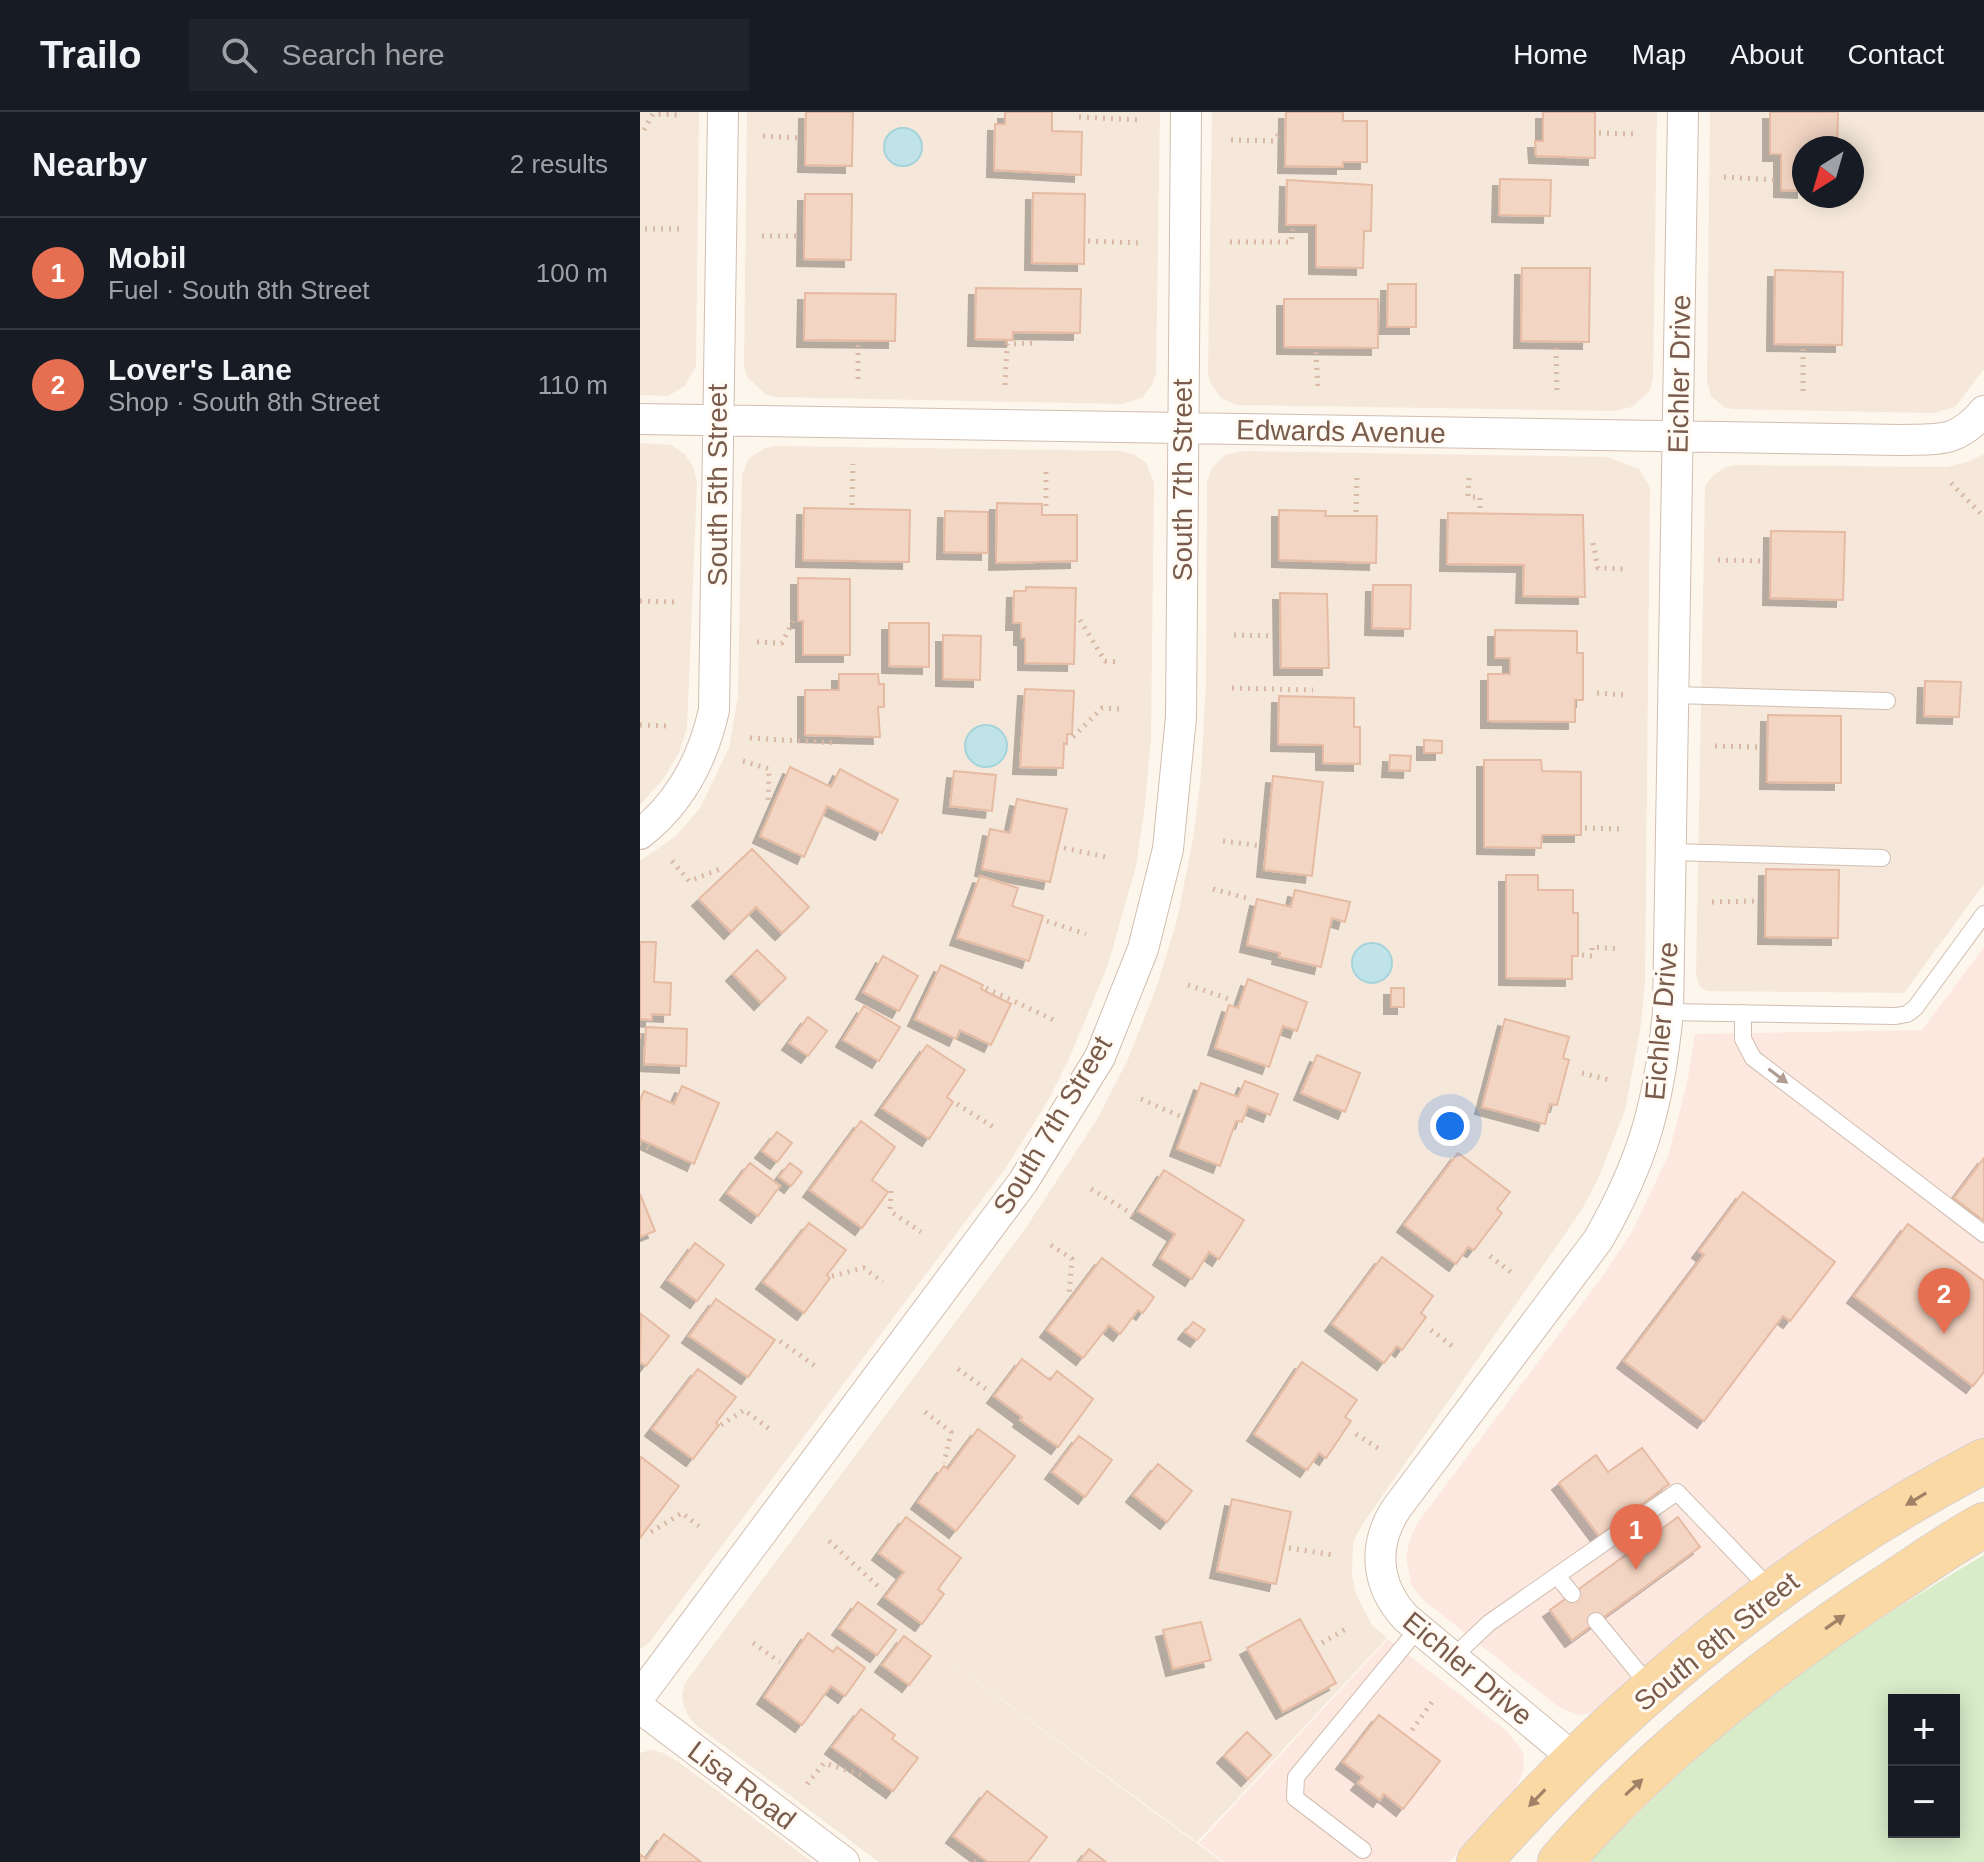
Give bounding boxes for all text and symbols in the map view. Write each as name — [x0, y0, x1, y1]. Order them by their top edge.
search box — [189, 19, 749, 91]
icon: search — [217, 33, 261, 77]
text: Trailo — [40, 34, 141, 76]
text: Search here — [281, 38, 445, 71]
text: Home — [1513, 39, 1588, 70]
text: Map — [1632, 39, 1686, 70]
text: About — [1730, 39, 1804, 70]
text: Contact — [1848, 39, 1944, 70]
north arrow — [1792, 136, 1864, 208]
text: Nearby — [32, 145, 147, 183]
text: 2 results — [510, 149, 608, 179]
text: Mobil — [108, 241, 186, 274]
text: 1 — [51, 258, 65, 288]
text: 100 m — [536, 258, 608, 288]
text: Fuel · South 8th Street — [108, 275, 370, 305]
street label: Eichler Drive — [1663, 294, 1696, 454]
text: Lover's Lane — [108, 353, 292, 386]
text: 2 — [51, 370, 65, 400]
text: 110 m — [538, 370, 608, 400]
street label: South 7th Street — [1167, 379, 1198, 581]
street label: South 5th Street — [702, 384, 733, 586]
text: Shop · South 8th Street — [108, 387, 380, 417]
street label: Edwards Avenue — [1236, 414, 1446, 449]
street label: Eichler Drive — [1639, 941, 1684, 1101]
street label: South 7th Street — [987, 1030, 1118, 1220]
one-way arrow — [1768, 1068, 1788, 1084]
your location — [1430, 1106, 1470, 1146]
pin: 2 — [1918, 1268, 1970, 1334]
one-way arrow — [1905, 1492, 1927, 1506]
pin: 1 — [1610, 1504, 1662, 1570]
street label: South 8th Street — [1628, 1566, 1805, 1717]
street label: Eichler Drive — [1397, 1606, 1538, 1731]
one-way arrow — [1825, 1615, 1846, 1630]
map controls — [1888, 1694, 1960, 1838]
button: + — [1888, 1694, 1960, 1766]
street label: Lisa Road — [682, 1735, 801, 1836]
button: − — [1888, 1766, 1960, 1838]
one-way arrow — [1624, 1778, 1643, 1796]
one-way arrow — [1529, 1788, 1547, 1807]

